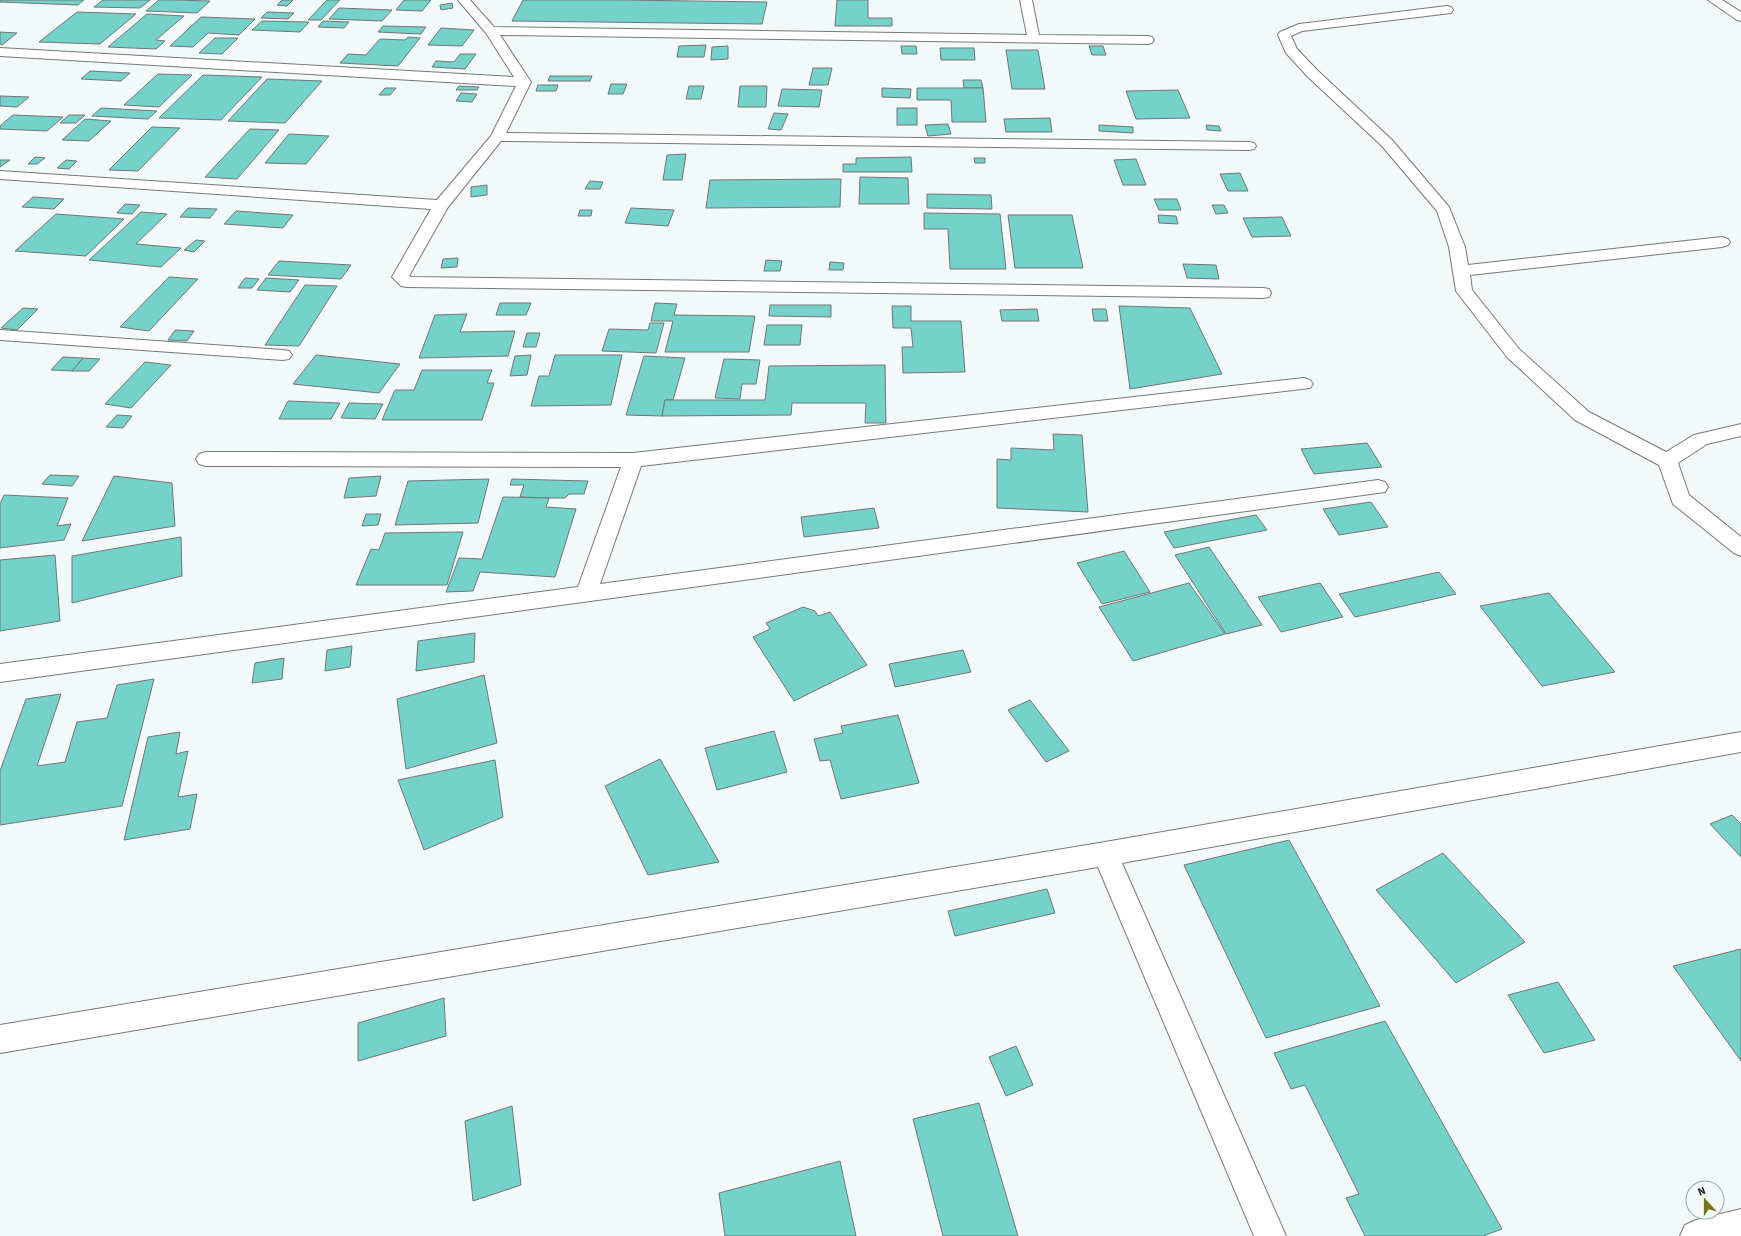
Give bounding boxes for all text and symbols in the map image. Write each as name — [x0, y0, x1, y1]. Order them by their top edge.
north arrow — [1685, 1180, 1725, 1220]
text: N — [1695, 1183, 1708, 1199]

